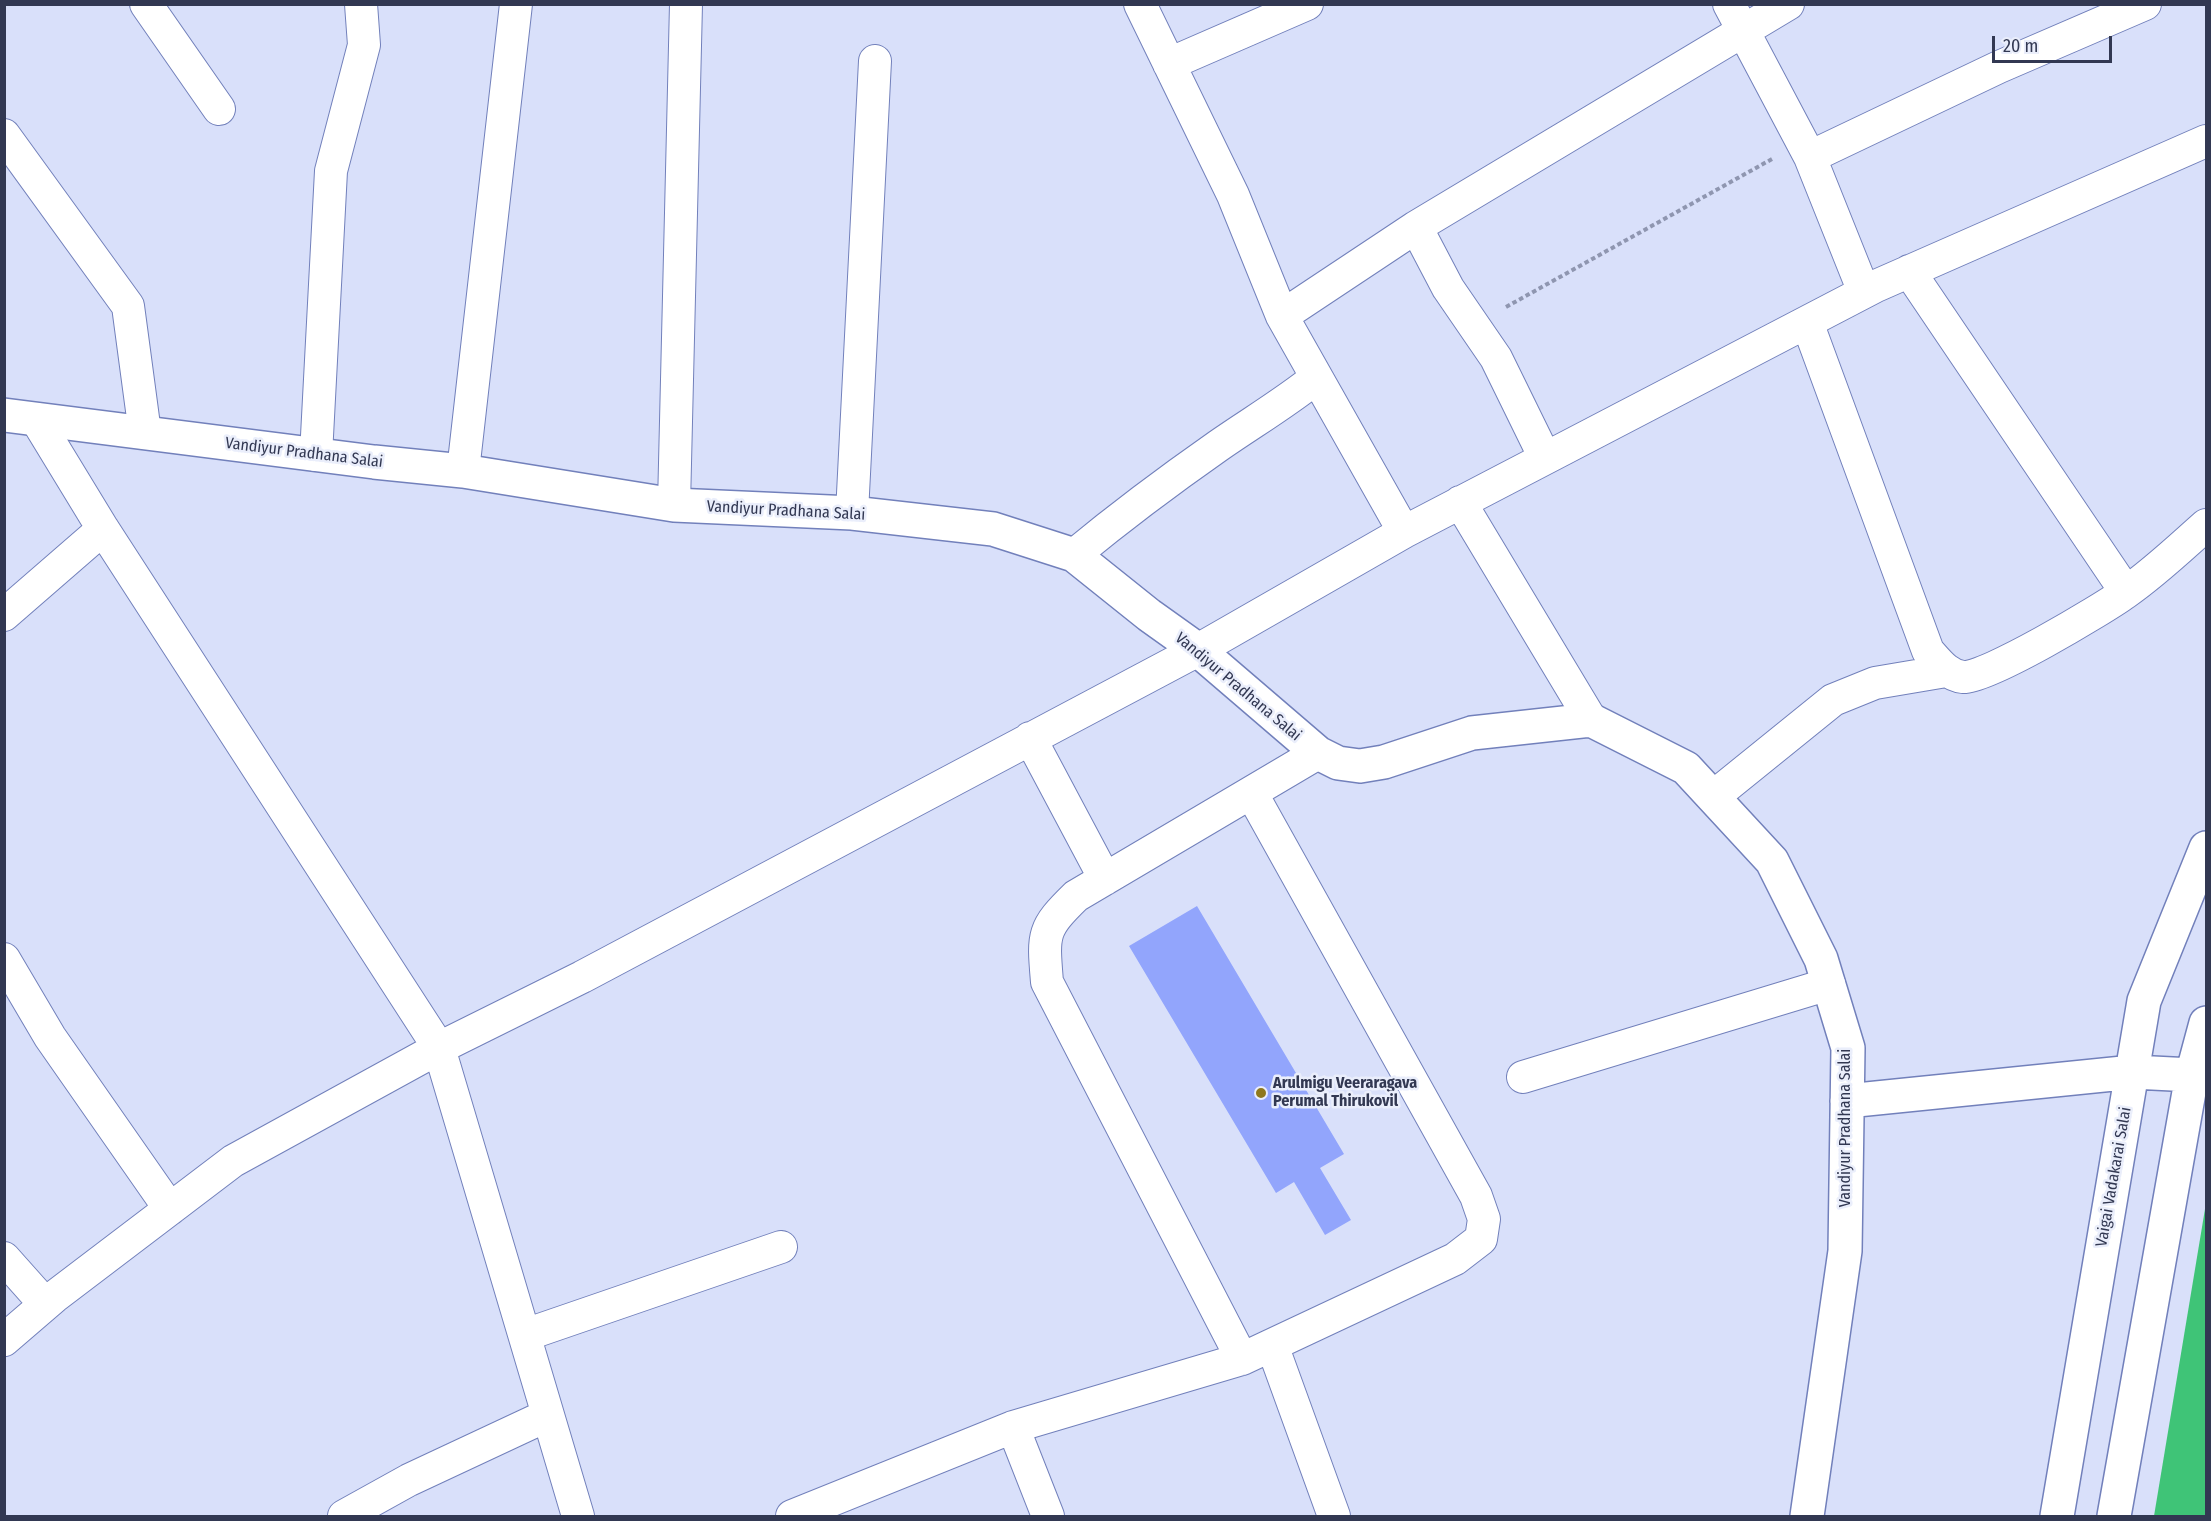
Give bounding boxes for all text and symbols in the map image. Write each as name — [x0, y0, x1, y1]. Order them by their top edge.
scale bar — [1995, 24, 2115, 62]
text: 20 m — [2003, 35, 2038, 57]
street label: Vandiyur Pradhana Salai — [224, 434, 384, 472]
street label: Vandiyur Pradhana Salai — [706, 497, 866, 525]
street label: Vandiyur Pradhana Salai — [1171, 629, 1305, 745]
street label: Vandiyur Pradhana Salai — [1836, 1049, 1856, 1207]
place label: Arulmigu Veeraragava Perumal Thirukovil — [1273, 1074, 1417, 1112]
marker: Arulmigu Veeraragava Perumal Thirukovil — [1254, 1086, 1268, 1100]
street label: Vaigai Vadakarai Salai — [2092, 1106, 2136, 1248]

